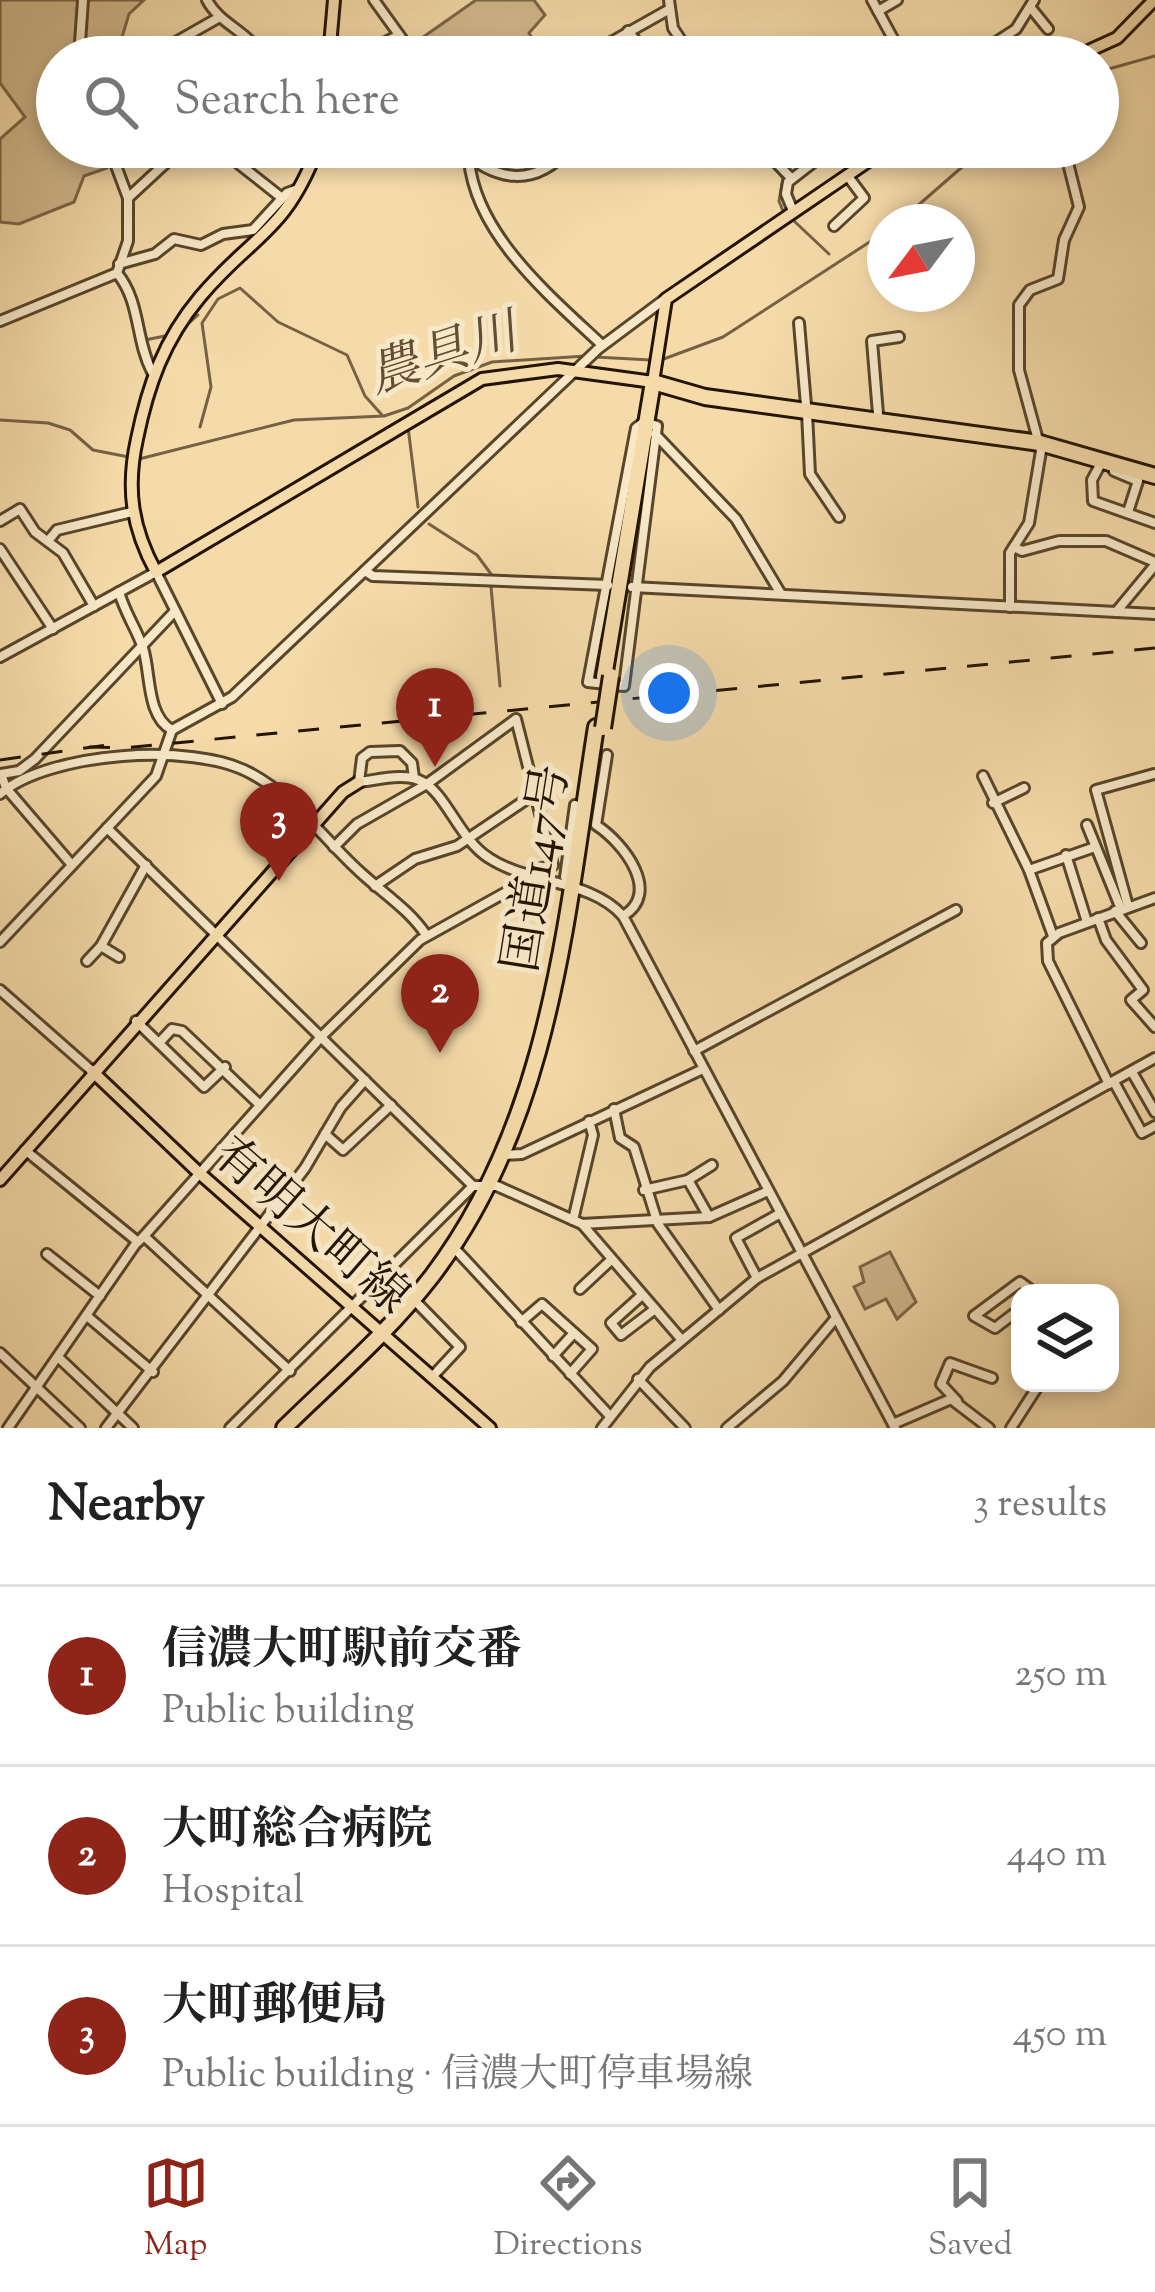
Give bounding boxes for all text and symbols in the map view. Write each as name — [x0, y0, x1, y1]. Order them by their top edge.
search box — [36, 36, 1119, 168]
icon: search — [78, 69, 144, 135]
text: Search here — [174, 70, 400, 135]
north arrow — [867, 204, 975, 312]
water label: 農具川 — [360, 297, 532, 416]
your location — [639, 663, 699, 723]
pin: 1 — [396, 668, 474, 767]
street label: 国道147号 — [489, 760, 590, 977]
pin: 3 — [240, 782, 318, 881]
pin: 2 — [401, 954, 479, 1053]
street label: 有明大町線 — [196, 1123, 423, 1333]
map controls — [1011, 1284, 1119, 1392]
button: layers — [1011, 1284, 1119, 1392]
text: Nearby — [48, 1470, 205, 1543]
text: 3 results — [973, 1478, 1107, 1534]
text: 信濃大町駅前交番 — [162, 1620, 522, 1685]
text: 1 — [80, 1648, 94, 1704]
text: 250 m — [1014, 1648, 1107, 1704]
text: Public building — [162, 1685, 415, 1741]
text: 大町総合病院 — [162, 1800, 432, 1865]
text: 2 — [78, 1828, 96, 1884]
text: 440 m — [1007, 1828, 1107, 1884]
text: Hospital — [162, 1865, 304, 1921]
text: 大町郵便局 — [162, 1976, 387, 2041]
text: 3 — [79, 2008, 95, 2064]
text: 450 m — [1013, 2008, 1107, 2064]
text: Public building · 信濃大町停車場線 — [162, 2049, 753, 2105]
tab: Map — [143, 2150, 209, 2270]
tab: Directions — [494, 2150, 643, 2270]
tab: Saved — [928, 2150, 1012, 2270]

